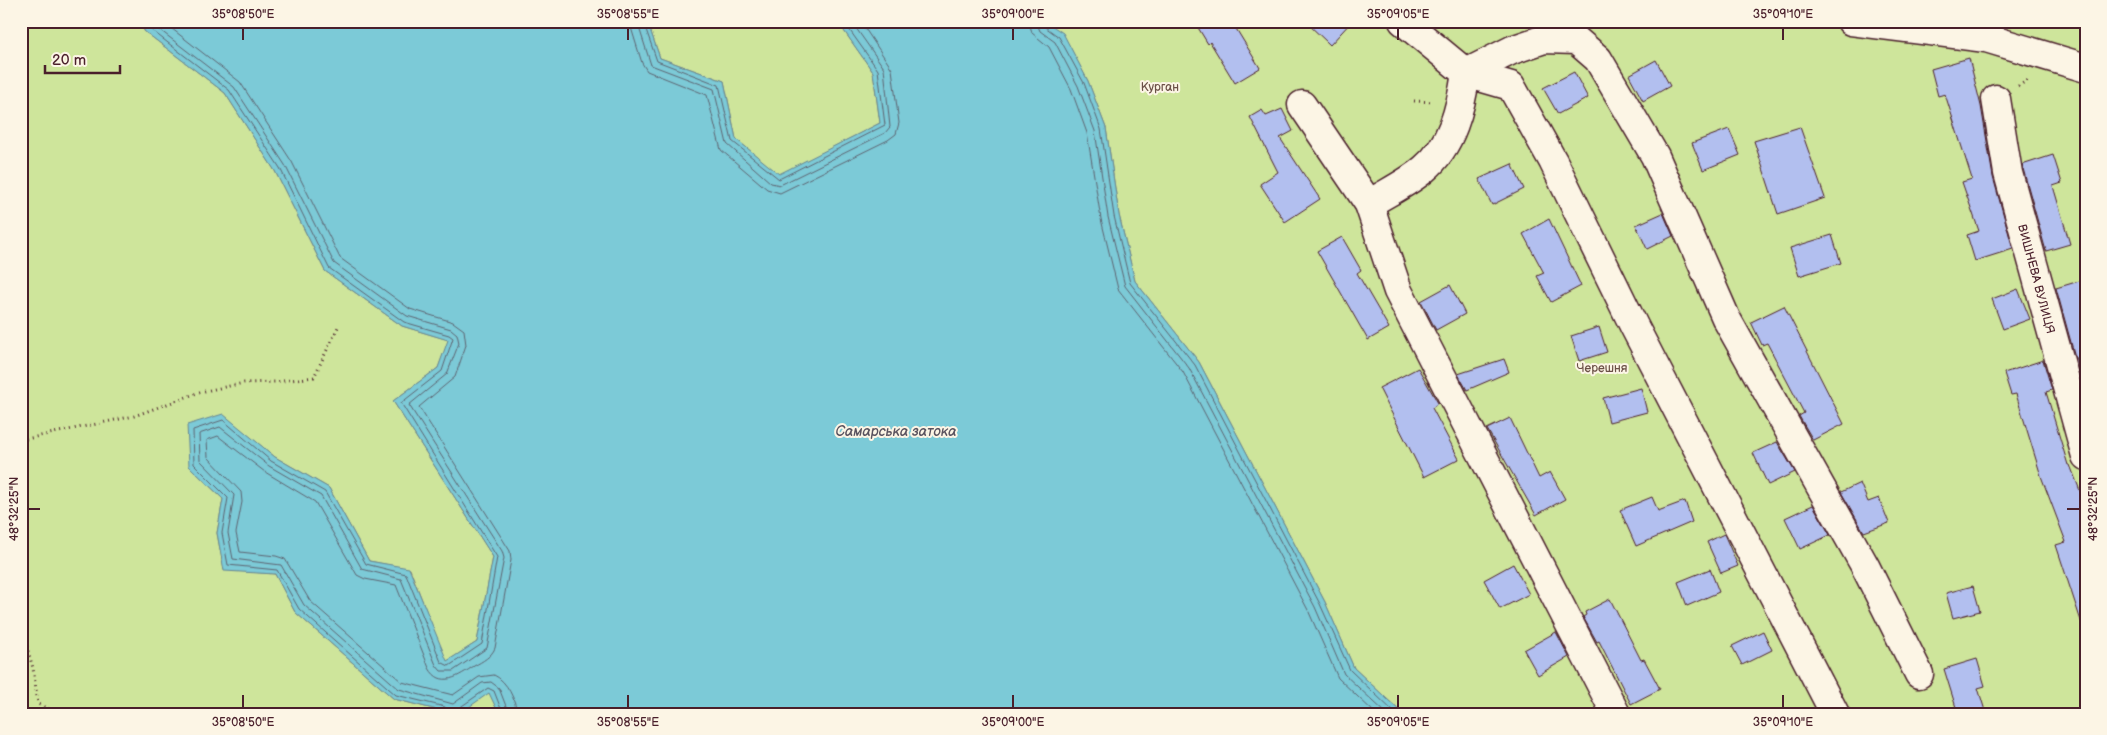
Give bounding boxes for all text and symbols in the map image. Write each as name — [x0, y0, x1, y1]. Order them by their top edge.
text: 35°08'50"E — [212, 7, 274, 22]
text: 35°08'55"E — [597, 7, 659, 22]
text: 35°09'00"E — [982, 7, 1044, 22]
text: 35°09'05"E — [1367, 7, 1429, 22]
text: 35°09'10"E — [1753, 7, 1813, 22]
scale bar — [45, 42, 120, 74]
text: 20 m — [52, 51, 86, 70]
park label: Курган — [1141, 80, 1179, 95]
street label: ВИШНЕВА ВУЛИЦЯ — [2014, 223, 2058, 335]
park label: Черешня — [1577, 361, 1628, 376]
water label: Самарська затока — [835, 423, 957, 440]
text: 48°32'25"N — [7, 477, 22, 541]
text: 48°32'25"N — [2086, 477, 2101, 541]
text: 35°08'50"E — [212, 715, 274, 730]
text: 35°08'55"E — [597, 715, 659, 730]
text: 35°09'00"E — [982, 715, 1044, 730]
text: 35°09'05"E — [1367, 715, 1429, 730]
text: 35°09'10"E — [1753, 715, 1813, 730]

